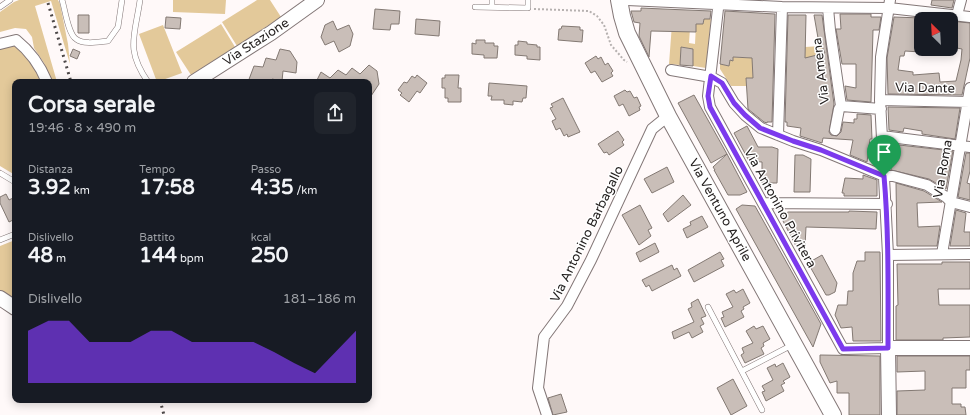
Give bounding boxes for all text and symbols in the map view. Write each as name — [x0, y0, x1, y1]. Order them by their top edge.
north arrow — [914, 12, 958, 56]
map controls — [914, 12, 958, 56]
street label: Via Stazione — [220, 15, 292, 69]
street label: Via Amena — [809, 37, 833, 105]
street label: Via Dante — [895, 79, 955, 97]
text: Corsa serale — [28, 92, 155, 118]
button: share — [314, 92, 356, 134]
text: 19:46 · 8 × 490 m — [28, 120, 136, 136]
pin — [867, 135, 901, 176]
street label: Via Roma — [930, 138, 956, 200]
icon: arrive — [873, 141, 895, 163]
street label: Via Antonino Privitera — [740, 145, 820, 271]
street label: Via Ventuno Aprile — [685, 156, 755, 264]
text: Distanza — [28, 163, 73, 176]
text: Tempo — [139, 163, 175, 176]
text: Passo — [251, 163, 281, 176]
street label: Via Antonino Barbagallo — [547, 163, 627, 305]
text: 3.92 — [28, 176, 71, 200]
text: 17:58 — [139, 176, 195, 200]
text: 4:35 — [251, 176, 294, 200]
text: km — [71, 184, 90, 197]
text: /km — [294, 184, 317, 197]
text: Dislivello — [28, 231, 74, 244]
text: Battito — [139, 231, 175, 244]
text: kcal — [251, 231, 271, 244]
text: 48 — [28, 244, 53, 268]
text: 144 — [139, 244, 177, 268]
text: 250 — [251, 244, 288, 268]
text: m — [53, 252, 66, 265]
text: bpm — [177, 252, 204, 265]
text: Dislivello — [28, 291, 82, 307]
text: 181–186 m — [283, 291, 356, 307]

